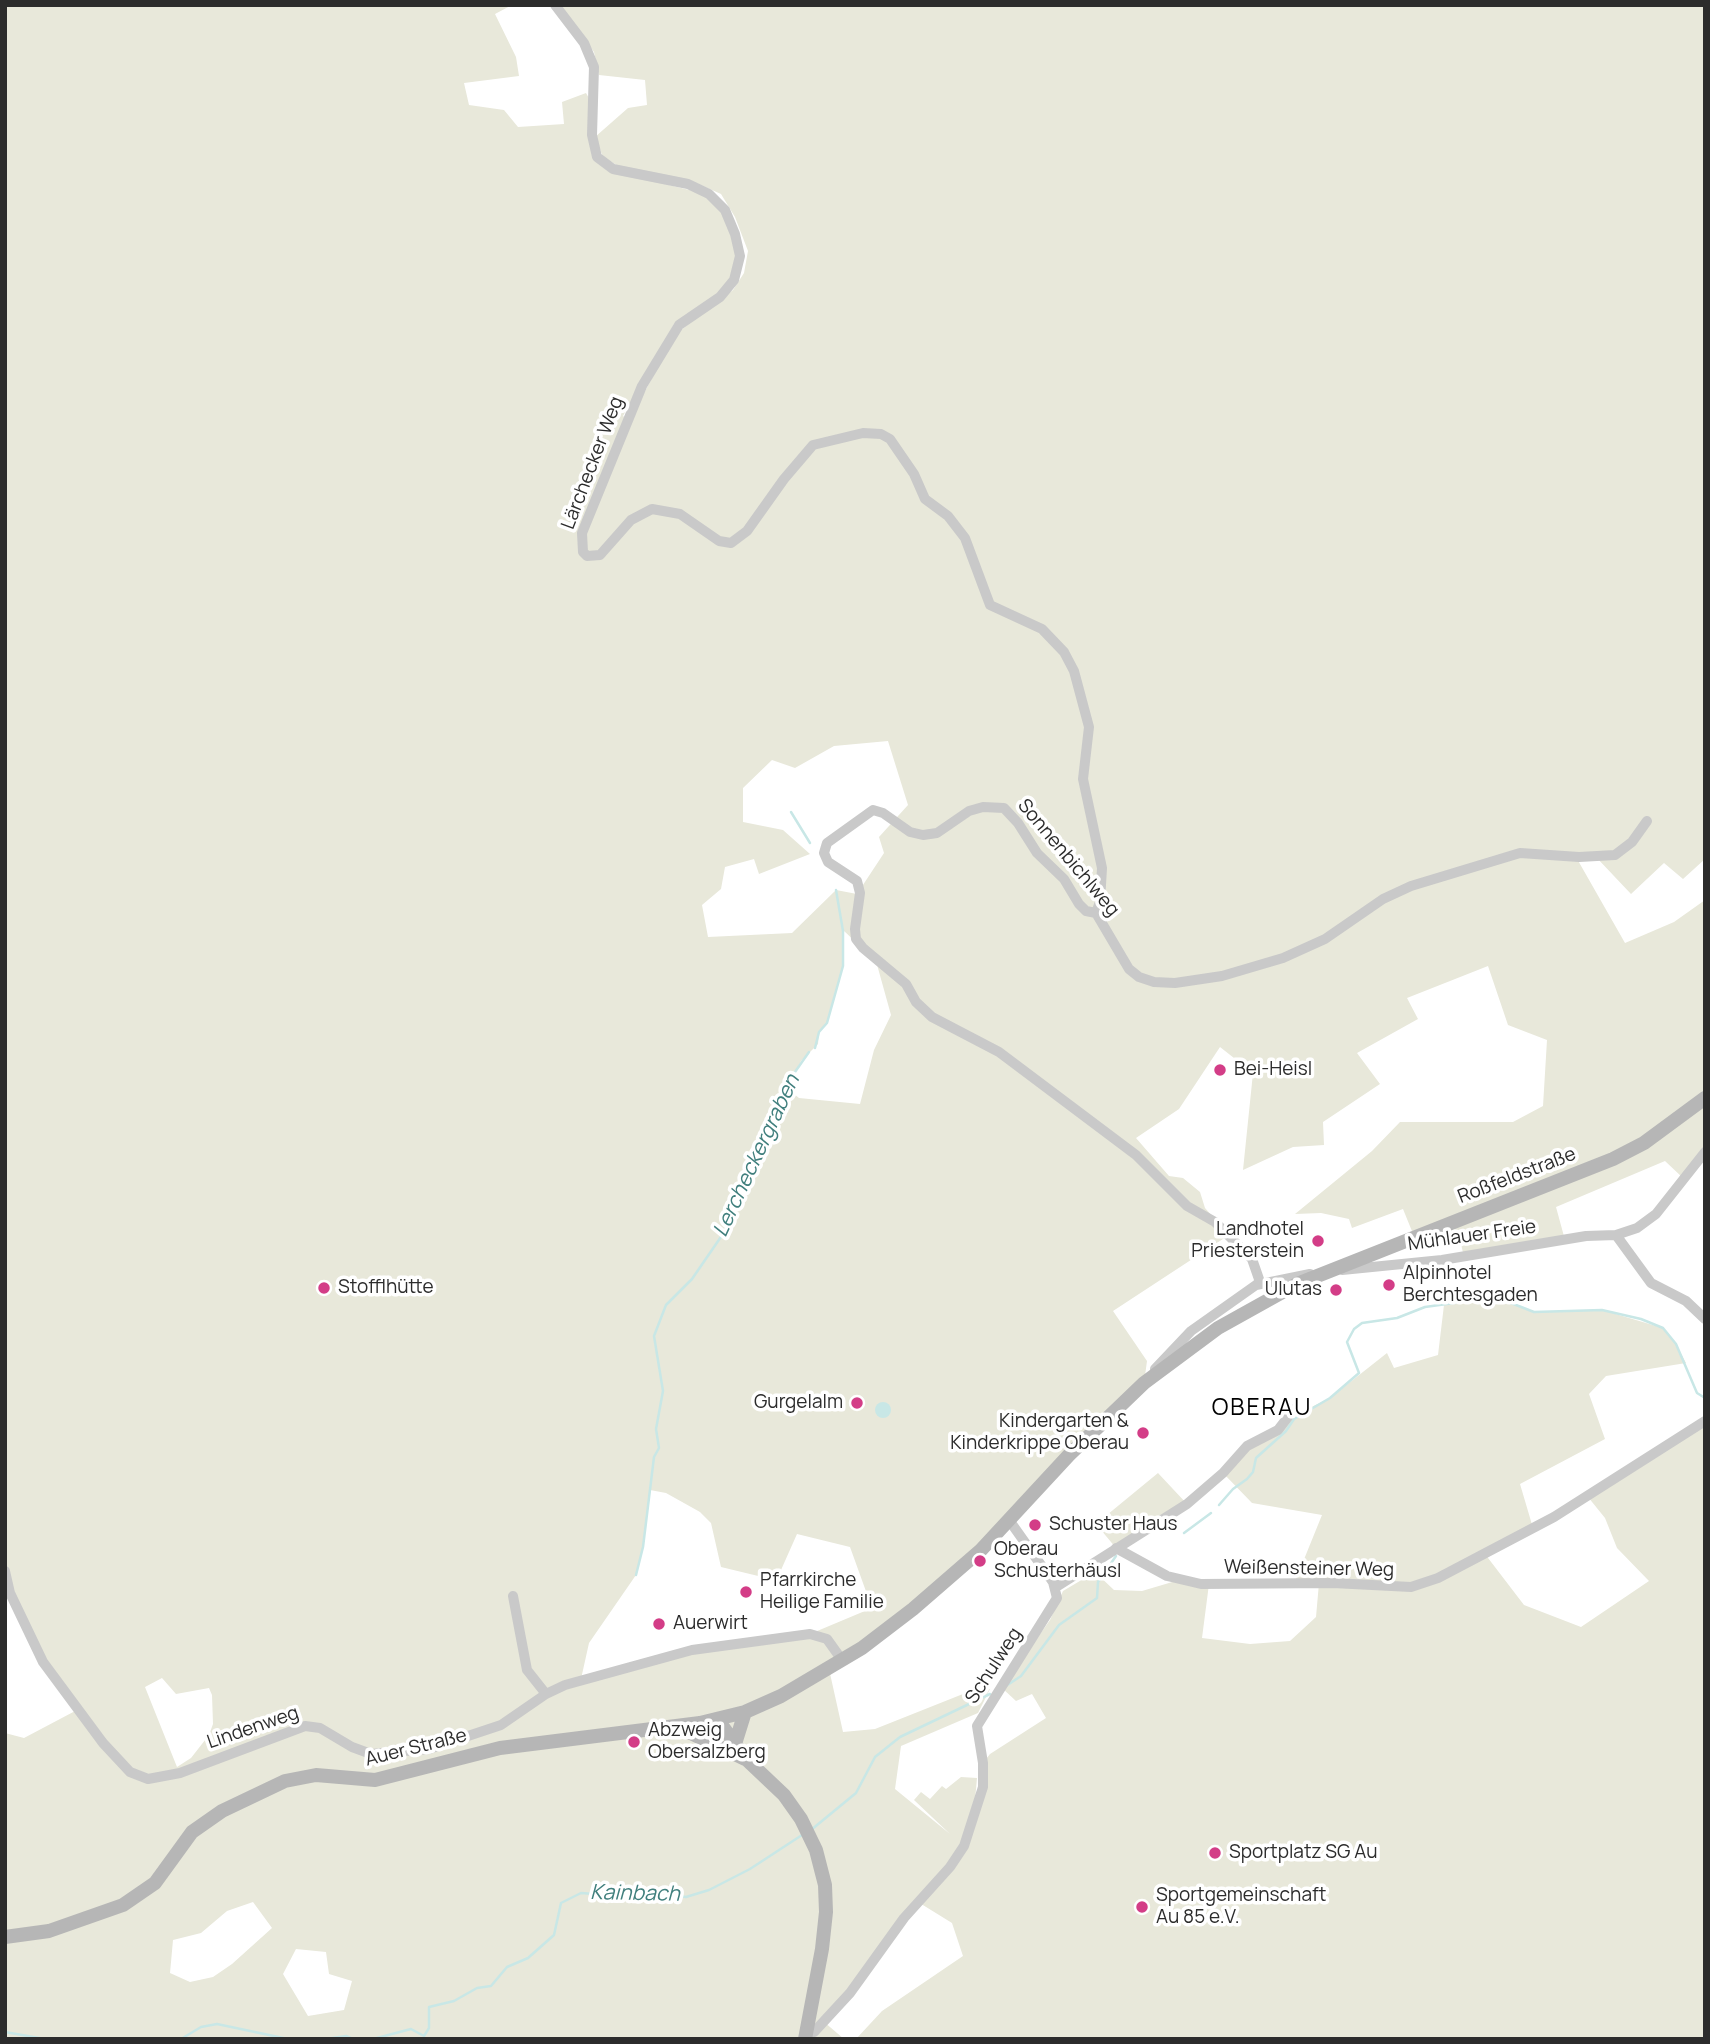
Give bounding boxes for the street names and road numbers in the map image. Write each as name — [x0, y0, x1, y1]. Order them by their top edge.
street label: Lärchecker Weg — [557, 393, 629, 533]
street label: Sonnenbichlweg — [1012, 795, 1124, 921]
street label: Roßfeldstraße — [1455, 1143, 1579, 1209]
street label: Mühlauer Freie — [1406, 1216, 1538, 1256]
street label: Weißensteiner Weg — [1224, 1556, 1394, 1582]
street label: Schulweg — [961, 1624, 1027, 1708]
street label: Lindenweg — [204, 1702, 302, 1754]
street label: Auer Straße — [363, 1724, 469, 1772]

